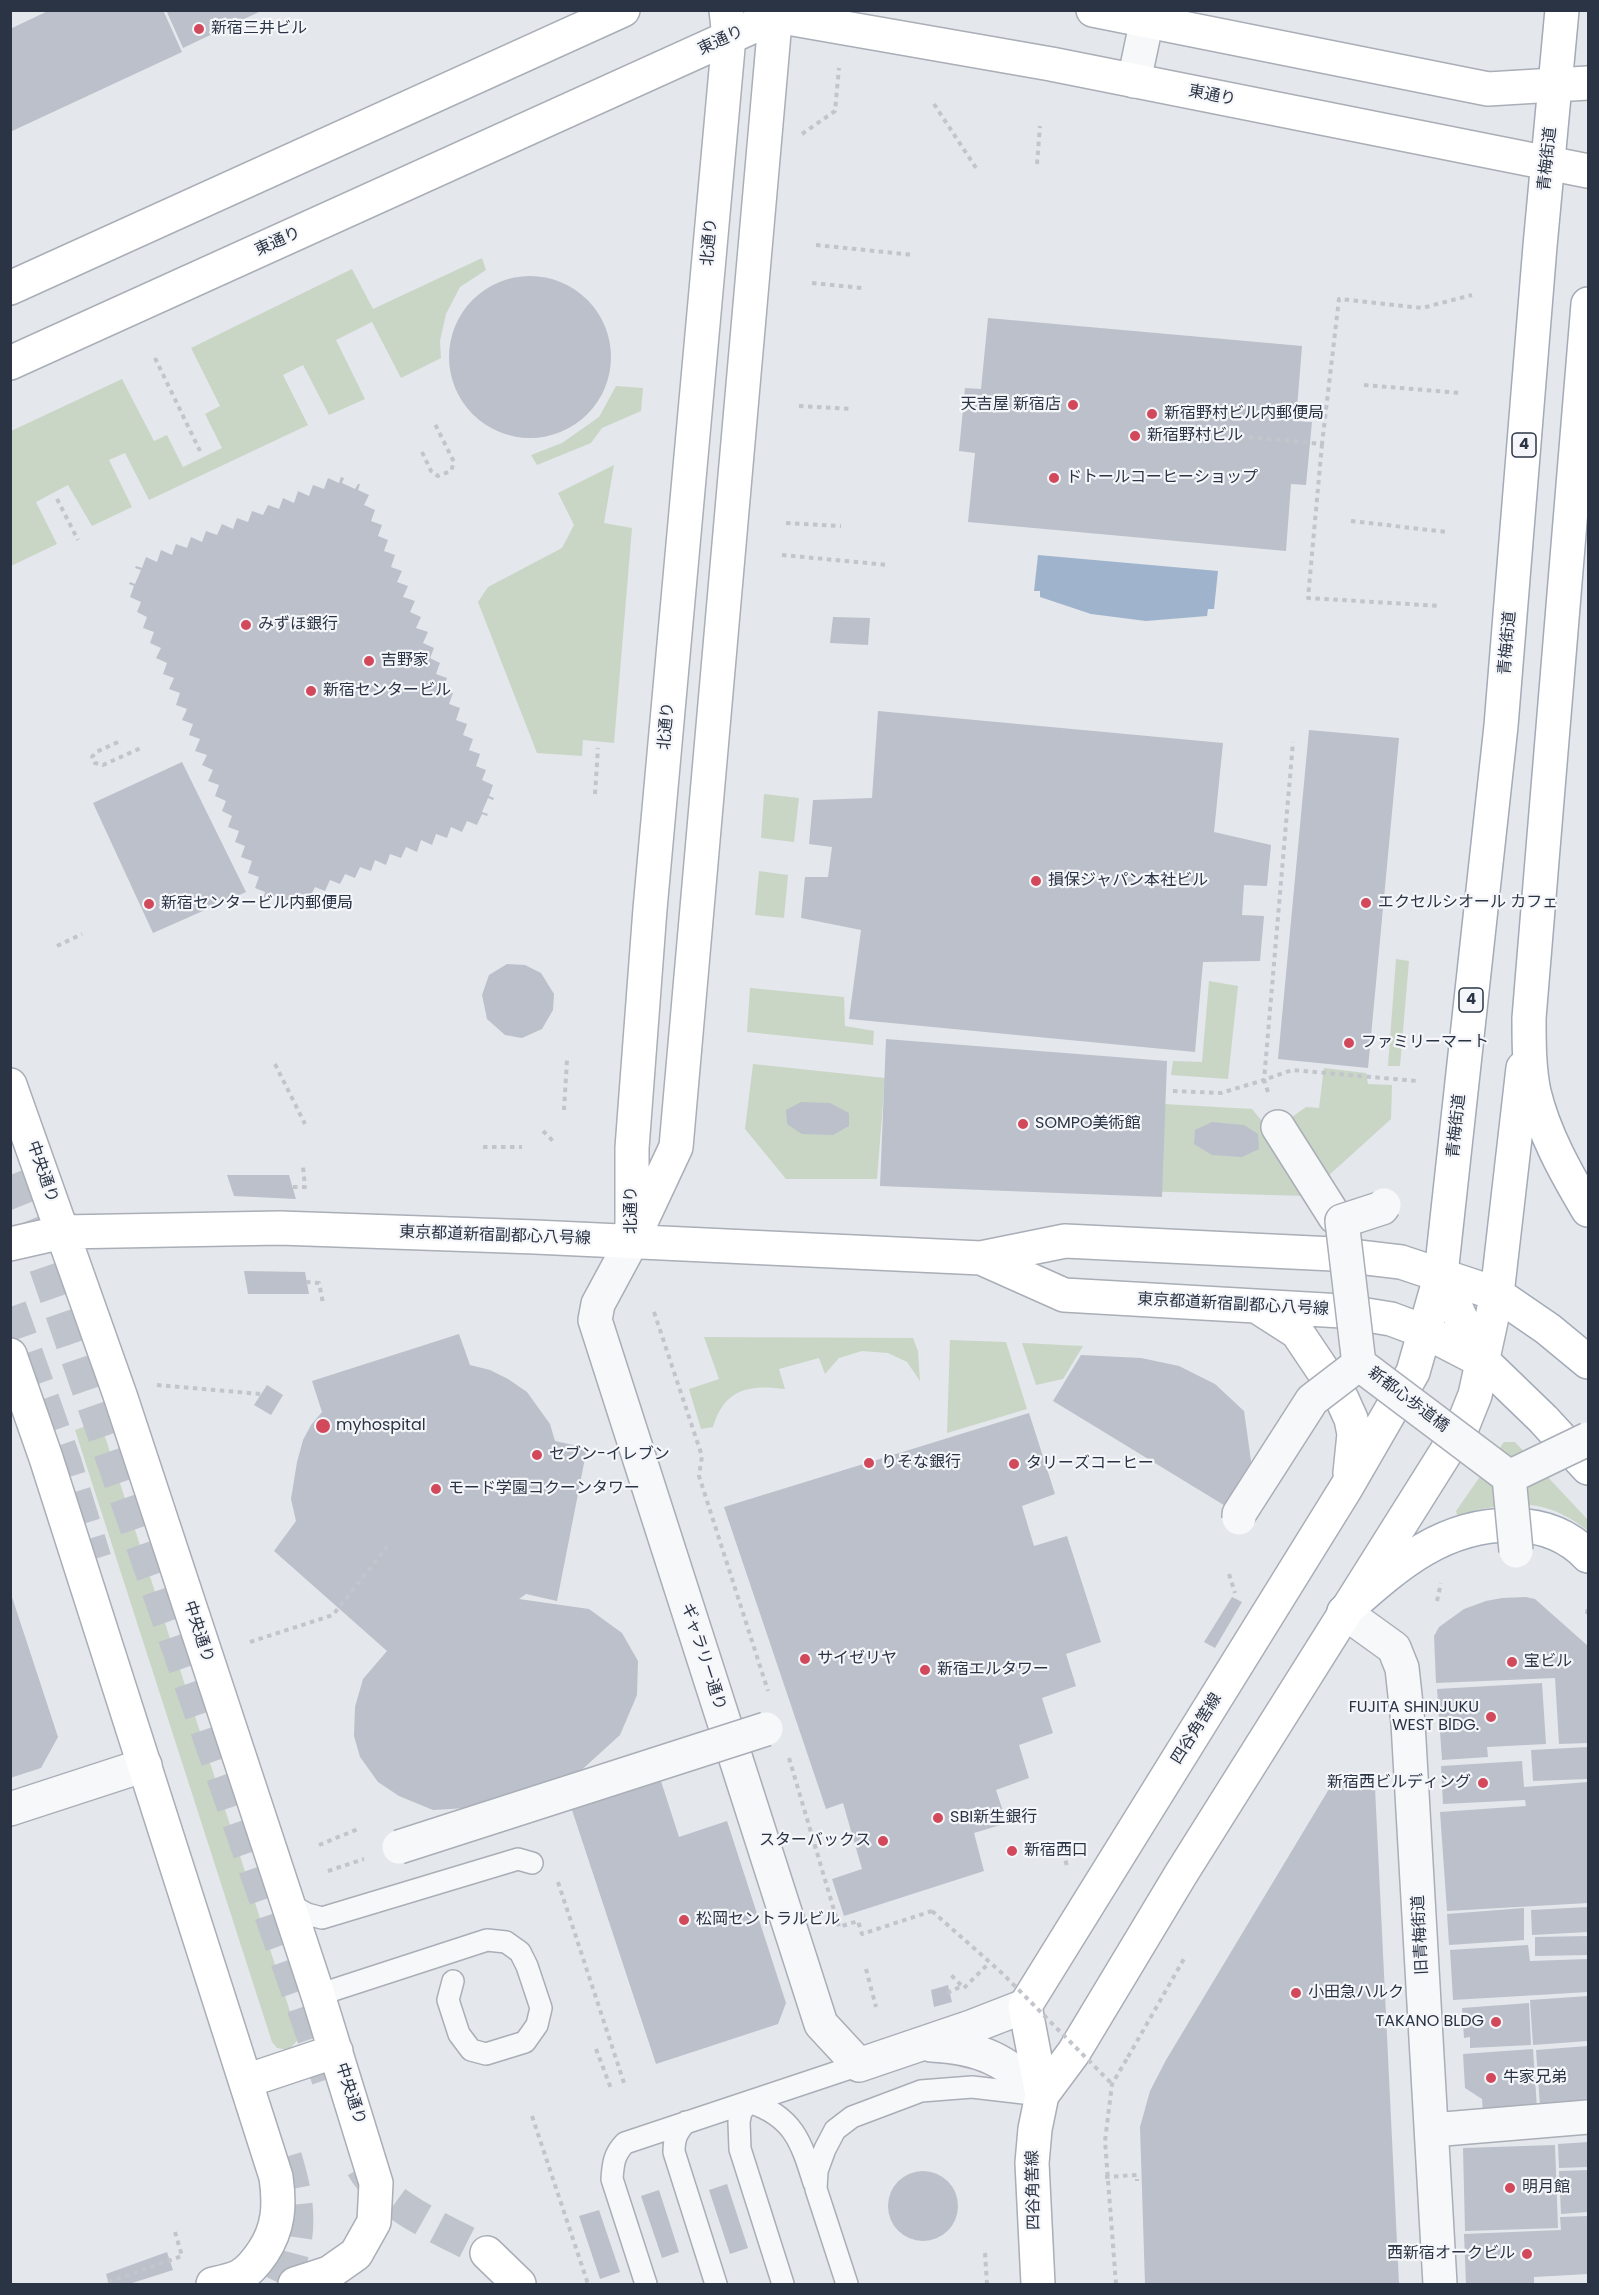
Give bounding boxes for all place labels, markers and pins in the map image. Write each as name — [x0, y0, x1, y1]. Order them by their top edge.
place label: 新宿三井ビル — [211, 19, 307, 39]
marker: 新宿三井ビル — [192, 22, 206, 36]
place label: 天吉屋 新宿店 — [961, 395, 1061, 415]
marker: 天吉屋 新宿店 — [1066, 398, 1080, 412]
place label: 新宿野村ビル内郵便局 — [1164, 404, 1324, 424]
marker: 新宿野村ビル内郵便局 — [1145, 407, 1159, 421]
place label: 新宿野村ビル — [1147, 426, 1243, 446]
marker: 新宿野村ビル — [1128, 429, 1142, 443]
place label: ドトールコーヒーショップ — [1066, 468, 1258, 488]
marker: ドトールコーヒーショップ — [1047, 471, 1061, 485]
place label: みずほ銀行 — [258, 615, 338, 635]
marker: みずほ銀行 — [239, 618, 253, 632]
place label: 吉野家 — [381, 651, 429, 671]
marker: 吉野家 — [362, 654, 376, 668]
place label: 新宿センタービル — [323, 681, 451, 701]
marker: 新宿センタービル — [304, 684, 318, 698]
place label: 損保ジャパン本社ビル — [1048, 871, 1208, 891]
marker: 損保ジャパン本社ビル — [1029, 874, 1043, 888]
place label: エクセルシオール カフェ — [1378, 893, 1558, 913]
place label: 新宿センタービル内郵便局 — [161, 894, 353, 914]
marker: エクセルシオール カフェ — [1359, 896, 1373, 910]
marker: 新宿センタービル内郵便局 — [142, 897, 156, 911]
place label: ファミリーマート — [1361, 1033, 1489, 1053]
marker: ファミリーマート — [1342, 1036, 1356, 1050]
place label: SOMPO美術館 — [1035, 1114, 1141, 1134]
marker: SOMPO美術館 — [1016, 1117, 1030, 1131]
place label: myhospital — [336, 1416, 426, 1436]
marker: myhospital — [314, 1417, 332, 1435]
place label: セブン-イレブン — [549, 1445, 670, 1465]
marker: セブン-イレブン — [530, 1448, 544, 1462]
place label: りそな銀行 — [881, 1453, 961, 1473]
place label: タリーズコーヒー — [1026, 1454, 1154, 1474]
marker: りそな銀行 — [862, 1456, 876, 1470]
marker: タリーズコーヒー — [1007, 1457, 1021, 1471]
place label: モード学園コクーンタワー — [448, 1479, 640, 1499]
marker: モード学園コクーンタワー — [429, 1482, 443, 1496]
place label: サイゼリヤ — [817, 1649, 897, 1669]
marker: サイゼリヤ — [798, 1652, 812, 1666]
place label: 宝ビル — [1524, 1652, 1572, 1672]
marker: 宝ビル — [1505, 1655, 1519, 1669]
place label: 新宿エルタワー — [937, 1660, 1049, 1680]
marker: 新宿エルタワー — [918, 1663, 932, 1677]
place label: FUJITA SHINJUKU WEST BlDG. — [1349, 1698, 1479, 1736]
marker: FUJITA SHINJUKU WEST BlDG. — [1484, 1710, 1498, 1724]
place label: 新宿西ビルディング — [1327, 1773, 1471, 1793]
marker: 新宿西ビルディング — [1476, 1776, 1490, 1790]
place label: SBI新生銀行 — [950, 1808, 1037, 1828]
marker: SBI新生銀行 — [931, 1811, 945, 1825]
place label: スターバックス — [759, 1831, 871, 1851]
marker: スターバックス — [876, 1834, 890, 1848]
place label: 新宿西口 — [1024, 1841, 1088, 1861]
marker: 新宿西口 — [1005, 1844, 1019, 1858]
place label: 松岡セントラルビル — [696, 1910, 840, 1930]
marker: 松岡セントラルビル — [677, 1913, 691, 1927]
place label: 小田急ハルク — [1308, 1983, 1404, 2003]
marker: 小田急ハルク — [1289, 1986, 1303, 2000]
place label: TAKANO BLDG — [1376, 2012, 1484, 2032]
marker: TAKANO BLDG — [1489, 2015, 1503, 2029]
place label: 牛家兄弟 — [1503, 2068, 1567, 2088]
marker: 牛家兄弟 — [1484, 2071, 1498, 2085]
place label: 明月館 — [1522, 2178, 1570, 2198]
marker: 明月館 — [1503, 2181, 1517, 2195]
place label: 西新宿オークビル — [1387, 2244, 1515, 2264]
marker: 西新宿オークビル — [1520, 2247, 1534, 2261]

